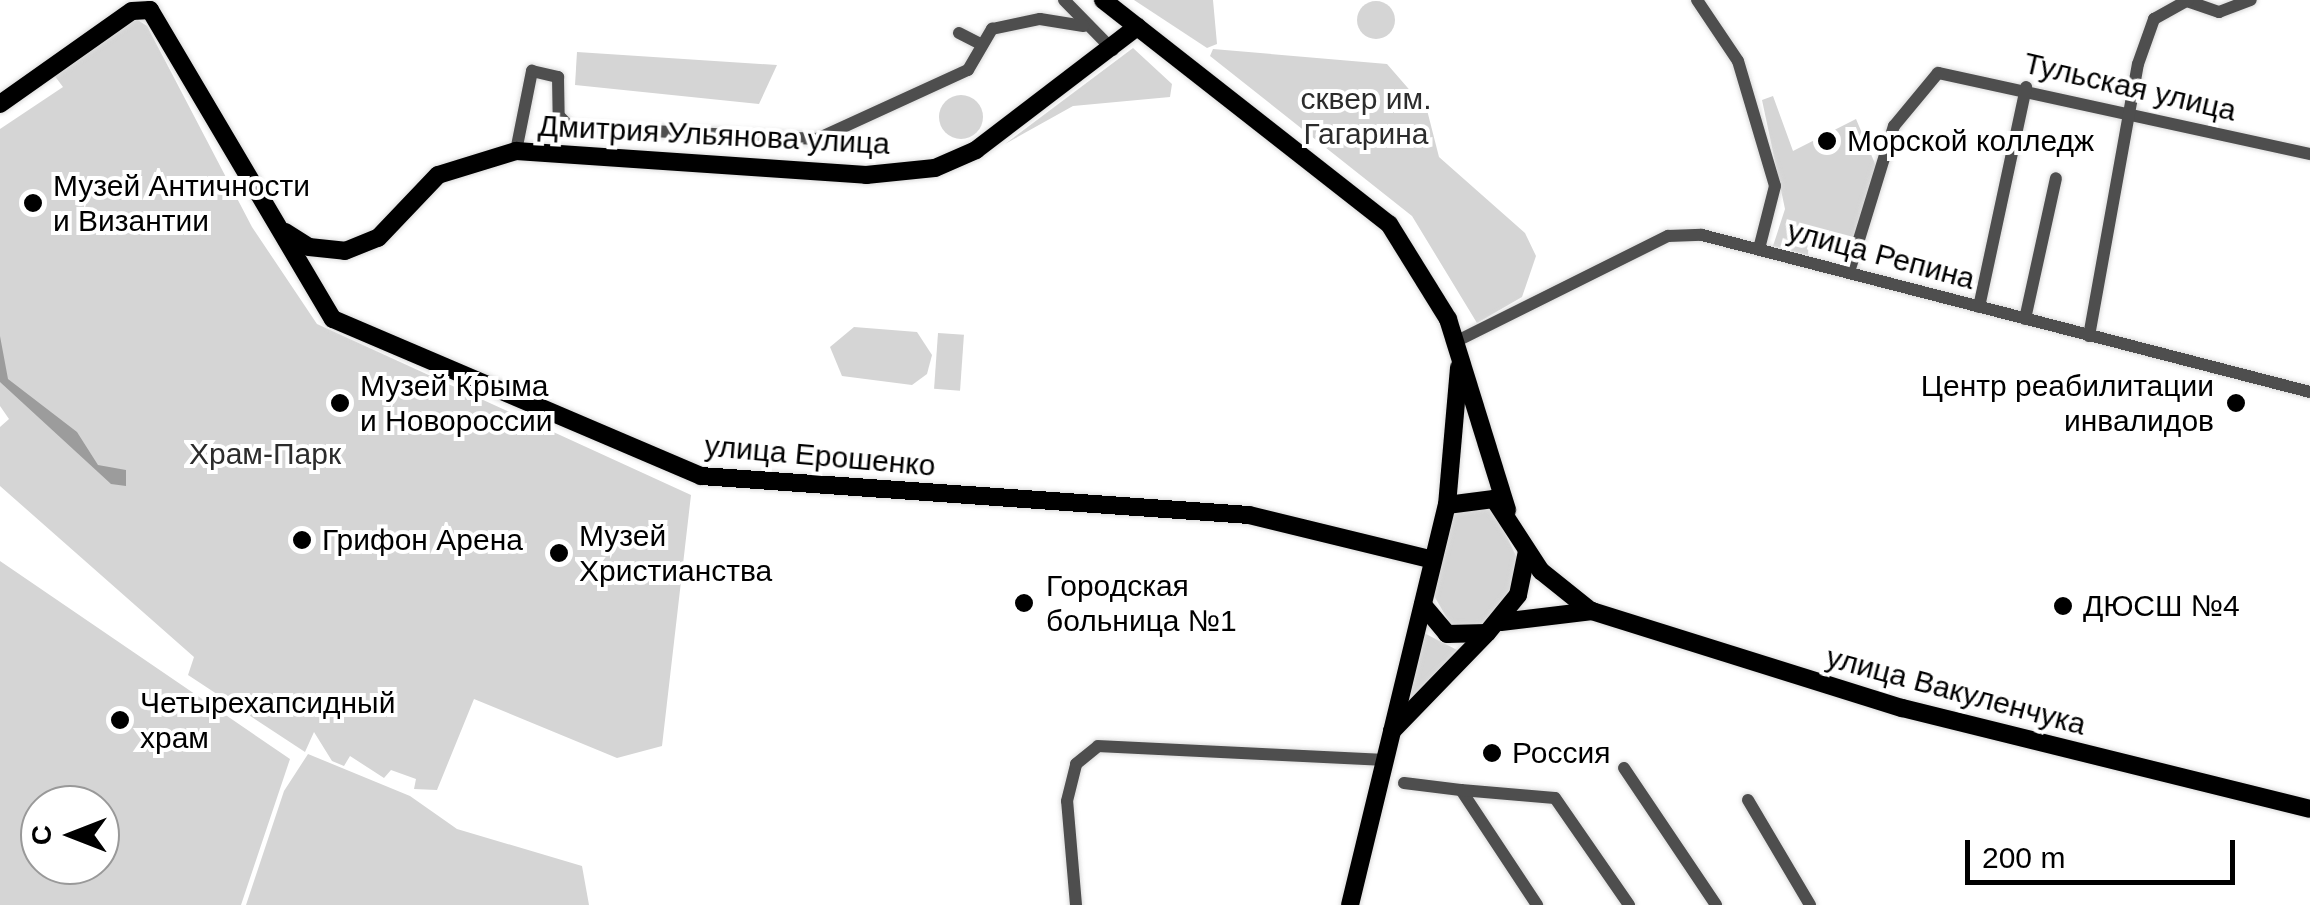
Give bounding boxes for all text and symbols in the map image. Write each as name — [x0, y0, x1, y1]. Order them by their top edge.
street label: Тульская улица — [2020, 45, 2240, 129]
park label: сквер им. Гагарина — [1300, 81, 1432, 152]
street label: Дмитрия Ульянова улица — [537, 108, 891, 162]
place label: Морской колледж — [1847, 123, 2094, 159]
marker: Морской колледж — [1816, 130, 1838, 152]
place label: Музей Античности и Византии — [53, 168, 310, 238]
marker: Музей Античности и Византии — [22, 192, 44, 214]
street label: улица Репина — [1783, 213, 1979, 297]
place label: Музей Крыма и Новороссии — [360, 368, 553, 438]
place label: Центр реабилитации инвалидов — [1921, 368, 2214, 438]
marker: Центр реабилитации инвалидов — [2223, 390, 2249, 416]
marker: Музей Крыма и Новороссии — [329, 392, 351, 414]
street label: улица Ерошенко — [703, 428, 937, 484]
park label: Храм-Парк — [189, 436, 341, 472]
place label: Музей Христианства — [579, 518, 772, 588]
place label: Грифон Арена — [322, 522, 523, 558]
marker: Грифон Арена — [291, 529, 313, 551]
marker: Музей Христианства — [548, 542, 570, 564]
place label: Городская больница №1 — [1046, 568, 1237, 638]
place label: ДЮСШ №4 — [2083, 588, 2240, 624]
marker: Городская больница №1 — [1011, 590, 1037, 616]
marker: ДЮСШ №4 — [2052, 595, 2074, 617]
street label: улица Вакуленчука — [1822, 639, 2090, 743]
place label: Четырехапсидный храм — [140, 685, 395, 756]
marker: Четырехапсидный храм — [109, 709, 131, 731]
place label: Россия — [1512, 735, 1610, 771]
marker: Россия — [1481, 742, 1503, 764]
north arrow — [20, 785, 120, 885]
scale bar — [1970, 820, 2240, 882]
text: С — [26, 825, 57, 845]
text: 200 m — [1982, 841, 2065, 874]

